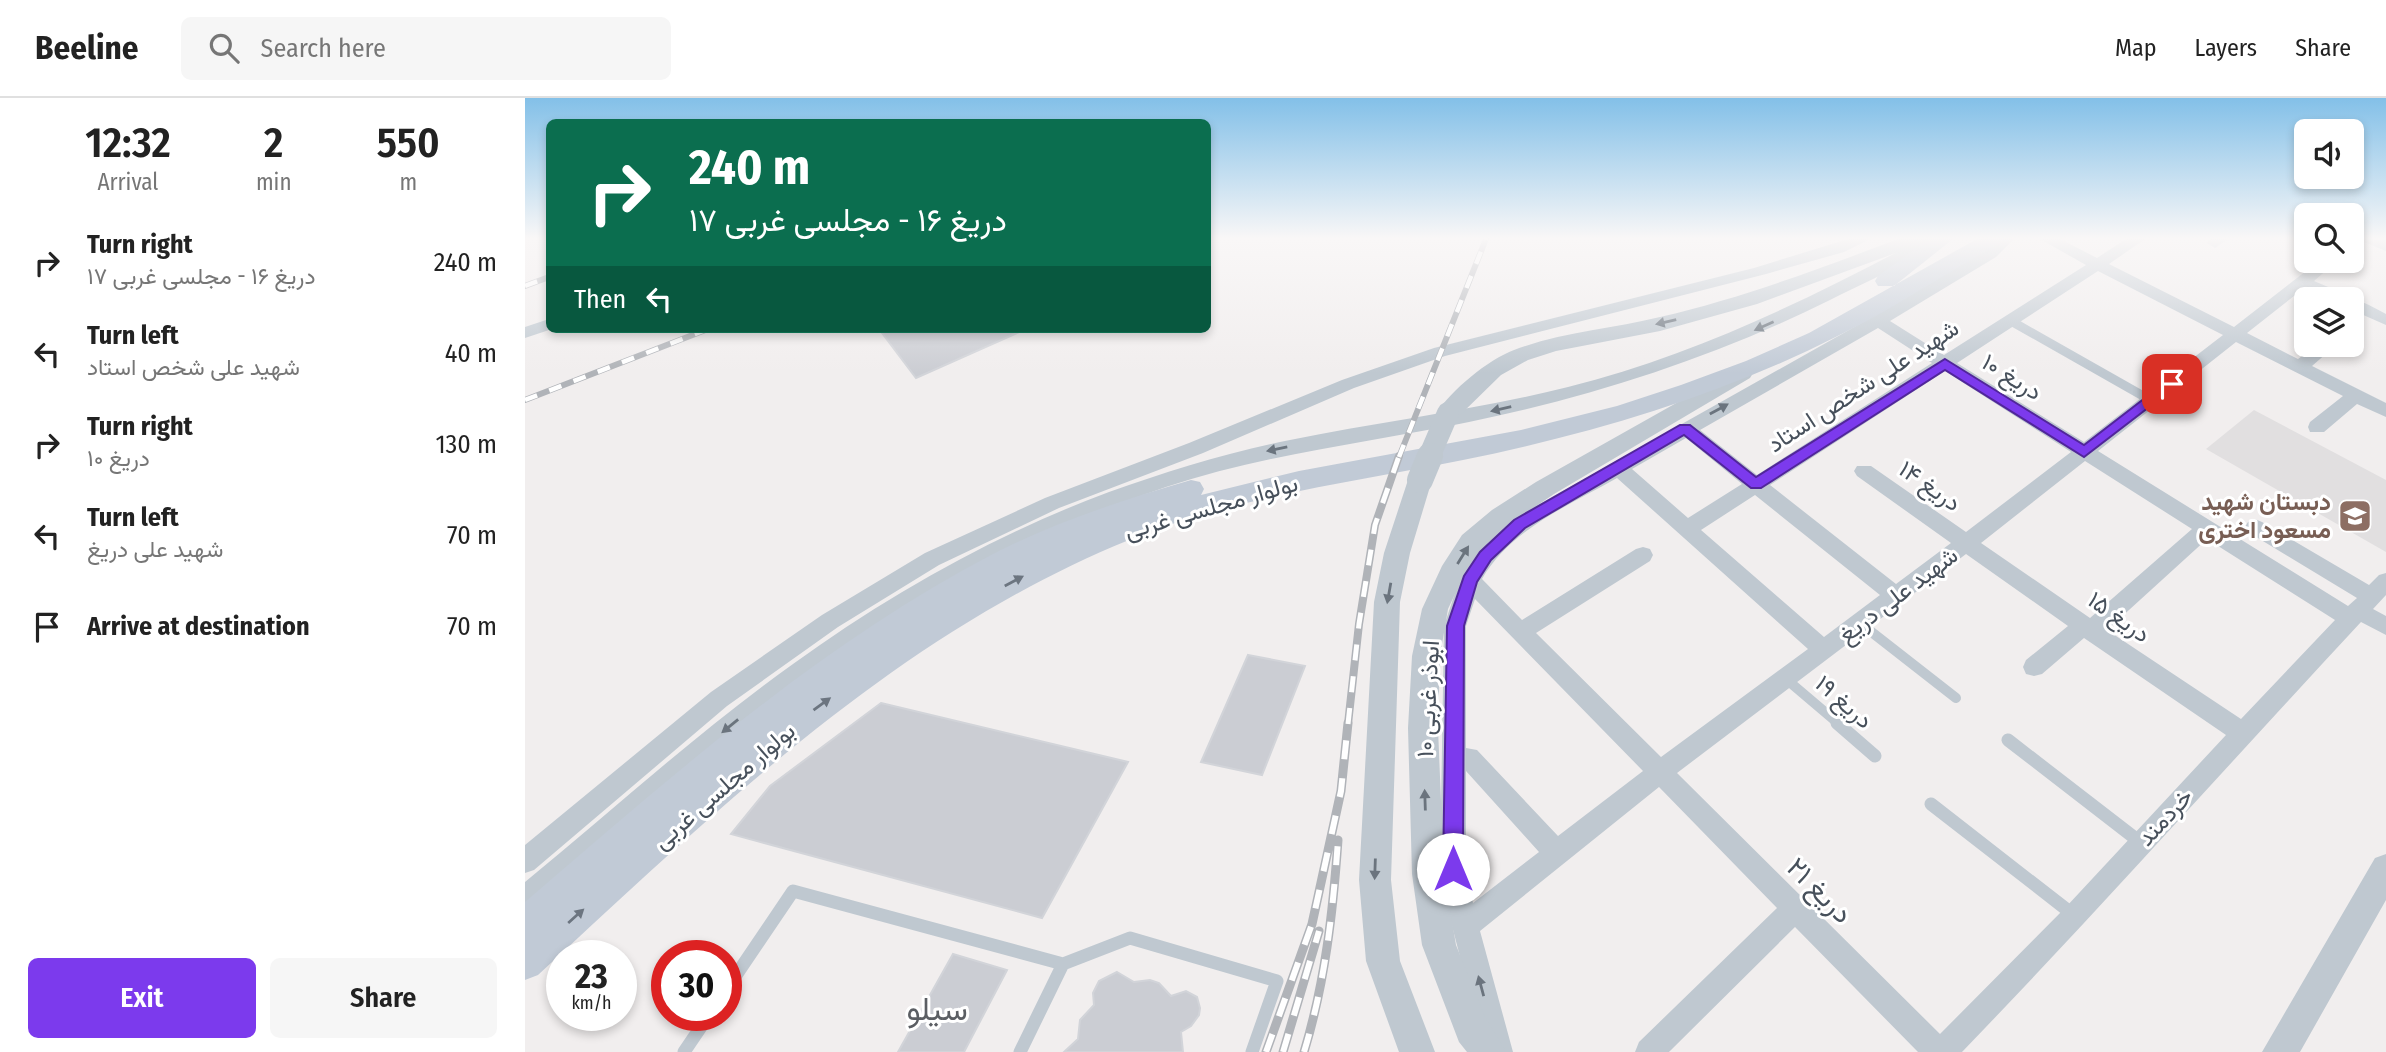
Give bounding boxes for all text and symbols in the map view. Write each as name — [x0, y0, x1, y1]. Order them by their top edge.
search box — [181, 17, 671, 80]
text: Beeline — [35, 28, 139, 68]
icon: search — [205, 29, 243, 67]
text: Search here — [261, 33, 386, 64]
text: Map — [2115, 34, 2157, 62]
text: Layers — [2195, 34, 2257, 62]
text: Share — [2295, 34, 2351, 62]
text: 12:32 — [85, 118, 171, 168]
text: 2 — [264, 118, 283, 168]
text: 550 — [377, 118, 440, 168]
map controls — [2294, 119, 2364, 357]
button: sound — [2294, 119, 2364, 189]
text: 240 m — [689, 138, 810, 197]
icon: right — [574, 147, 665, 238]
text: Arrival — [97, 168, 158, 196]
text: min — [256, 168, 292, 196]
text: m — [399, 168, 417, 196]
text: دریغ ۱۶ - مجلسی غربی ۱۷ — [689, 201, 1007, 239]
button: search — [2294, 203, 2364, 273]
text: Turn right — [87, 229, 193, 260]
icon: right — [28, 244, 66, 282]
text: 240 m — [434, 247, 497, 278]
text: دریغ ۱۶ - مجلسی غربی ۱۷ — [87, 262, 315, 290]
icon: left — [640, 280, 678, 318]
text: Then — [574, 284, 626, 315]
button: layers — [2294, 287, 2364, 357]
street label: شهید علی شخص استاد — [1762, 314, 1964, 459]
one-way arrow — [1655, 317, 1677, 328]
text: Turn left — [87, 320, 179, 351]
one-way arrow — [1754, 321, 1775, 332]
icon: left — [28, 335, 66, 373]
text: 40 m — [445, 338, 497, 369]
street label: دریغ ۱۰ — [1975, 348, 2047, 409]
text: شهید علی شخص استاد — [87, 353, 300, 381]
pin — [2142, 354, 2202, 414]
icon: arrive — [2153, 365, 2191, 403]
one-way arrow — [1490, 404, 1512, 415]
one-way arrow — [1710, 404, 1730, 416]
text: Turn right — [87, 411, 193, 442]
icon: right — [28, 426, 66, 464]
text: 130 m — [435, 429, 497, 460]
text: دریغ ۱۰ — [87, 444, 150, 472]
one-way arrow — [1266, 444, 1288, 455]
street label: دریغ ۱۴ — [1892, 455, 1966, 520]
street label: بولوار مجلسی غربی — [1121, 469, 1301, 546]
place label: دبستان شهید مسعود اختری — [2198, 488, 2331, 545]
school or university icon: دبستان شهید مسعود اختری — [2336, 497, 2374, 535]
text: Turn left — [87, 502, 179, 533]
icon: left — [28, 517, 66, 555]
text: 70 m — [447, 520, 497, 551]
text: شهید علی دریغ — [87, 535, 223, 563]
street label: شهید علی دریغ — [1833, 541, 1965, 651]
one-way arrow — [1456, 546, 1469, 565]
one-way arrow — [1004, 575, 1023, 587]
one-way arrow — [1383, 582, 1394, 604]
street label: دریغ ۱۵ — [2081, 586, 2156, 651]
icon: arrive — [28, 608, 66, 646]
text: Arrive at destination — [87, 611, 310, 642]
text: 70 m — [447, 611, 497, 642]
street label: ابوذر غربی ۱۰ — [1411, 640, 1446, 758]
street label: دریغ ۱۹ — [1808, 669, 1878, 737]
one-way arrow — [813, 696, 831, 711]
street label: بولوار مجلسی غربی — [647, 717, 801, 856]
one-way arrow — [721, 719, 739, 734]
street label: خردمند — [2131, 782, 2199, 852]
one-way arrow — [1420, 788, 1431, 810]
position arrow — [1416, 832, 1490, 906]
street label: دریغ ۲۱ — [1778, 851, 1859, 932]
one-way arrow — [1370, 859, 1381, 881]
one-way arrow — [567, 908, 585, 924]
speed limit sign: 30 — [651, 940, 742, 1031]
text: 23 — [575, 955, 608, 997]
button: Exit — [28, 958, 256, 1038]
button: Share — [270, 958, 497, 1038]
one-way arrow — [1475, 975, 1486, 997]
district label: سیلو — [906, 990, 968, 1029]
text: km/h — [571, 992, 612, 1014]

